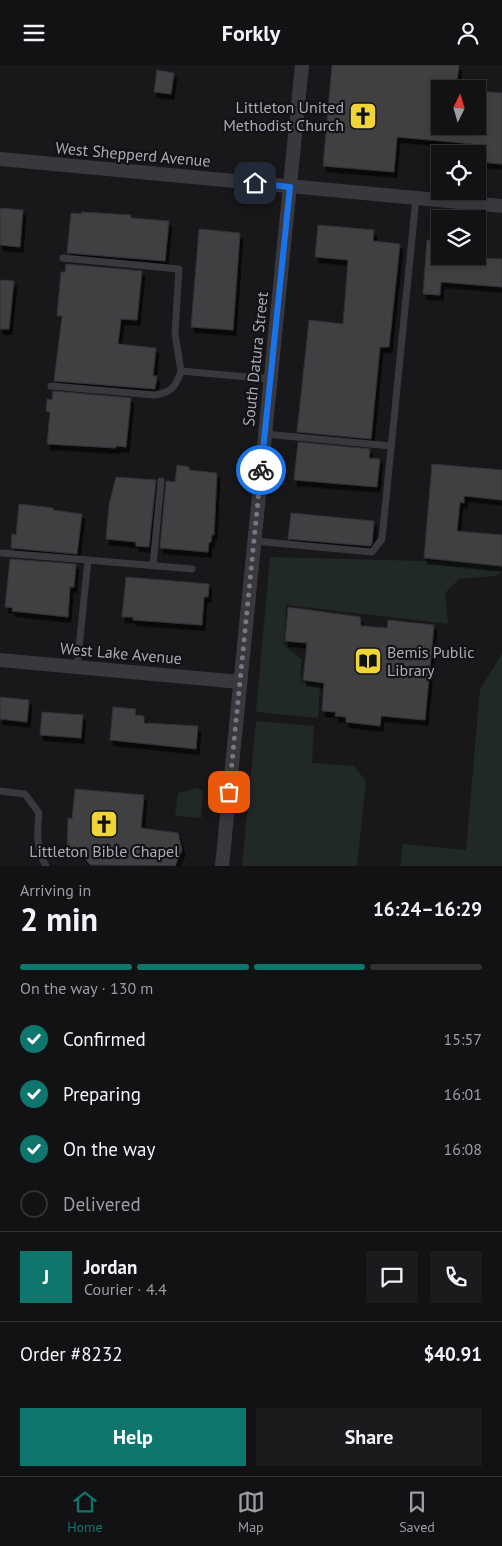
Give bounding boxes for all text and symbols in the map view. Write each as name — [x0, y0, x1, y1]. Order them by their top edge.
icon: menu — [20, 19, 48, 47]
text: Forkly — [222, 19, 280, 47]
icon: person — [454, 19, 482, 47]
north arrow — [431, 80, 486, 135]
map controls — [431, 80, 486, 265]
place label: Littleton United Methodist Church — [223, 97, 344, 135]
church icon: Littleton United Methodist Church — [348, 101, 378, 131]
street label: West Shepperd Avenue — [55, 137, 211, 171]
button: locate — [431, 145, 486, 200]
pin — [234, 162, 276, 204]
icon: home — [241, 169, 269, 197]
button: layers — [431, 210, 486, 265]
street label: South Datura Street — [238, 290, 272, 427]
courier — [236, 445, 286, 495]
icon: bike — [247, 456, 275, 484]
street label: West Lake Avenue — [59, 638, 183, 668]
place label: Bemis Public Library — [387, 642, 475, 680]
library icon: Bemis Public Library — [353, 646, 383, 676]
pin — [208, 771, 250, 813]
icon: bag — [215, 778, 243, 806]
church icon: Littleton Bible Chapel — [89, 809, 119, 839]
place label: Littleton Bible Chapel — [29, 841, 179, 861]
text: Arriving in — [20, 880, 91, 900]
text: 16:24–16:29 — [373, 897, 482, 921]
text: 2 min — [20, 898, 98, 940]
text: On the way · 130 m — [20, 978, 153, 998]
icon: check — [20, 1025, 48, 1053]
text: Confirmed — [63, 1027, 146, 1051]
text: 15:57 — [444, 1029, 482, 1049]
icon: check — [20, 1080, 48, 1108]
text: Preparing — [63, 1082, 141, 1106]
text: 16:01 — [444, 1084, 482, 1104]
icon: check — [20, 1135, 48, 1163]
text: On the way — [63, 1137, 155, 1161]
text: 16:08 — [444, 1139, 482, 1159]
text: Delivered — [63, 1192, 141, 1216]
button: chat — [366, 1251, 418, 1303]
button: phone — [430, 1251, 482, 1303]
text: Jordan — [84, 1255, 137, 1279]
text: J — [43, 1265, 49, 1289]
text: Courier · 4.4 — [84, 1279, 167, 1299]
text: Order #8232 — [20, 1342, 123, 1366]
text: $40.91 — [423, 1342, 482, 1366]
button: Help — [20, 1408, 246, 1466]
button: Share — [256, 1408, 482, 1466]
tab: Home — [67, 1488, 103, 1536]
tab: Map — [237, 1488, 265, 1536]
tab: Saved — [399, 1488, 435, 1536]

